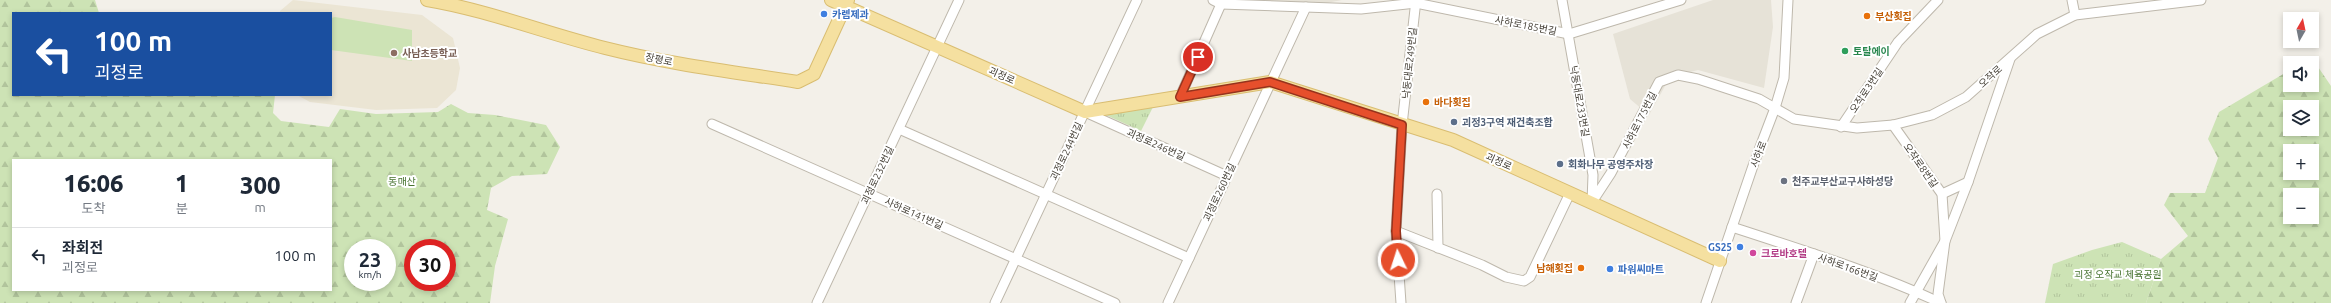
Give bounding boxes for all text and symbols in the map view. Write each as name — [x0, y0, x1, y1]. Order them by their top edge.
marker: 카렘제과 — [819, 9, 829, 19]
place label: 카렘제과 — [832, 9, 869, 20]
place label: 부산횟집 — [1875, 10, 1912, 22]
marker: 부산횟집 — [1862, 11, 1872, 21]
north arrow — [2283, 12, 2319, 48]
map controls — [2283, 12, 2319, 224]
street label: 사하로185번길 — [1494, 14, 1558, 37]
text: 100 m — [94, 25, 172, 56]
street label: 낙동대로249번길 — [1400, 27, 1419, 99]
icon: left — [28, 28, 80, 80]
pin — [1181, 40, 1215, 74]
icon: arrive — [1187, 46, 1209, 68]
marker: 토탈에이 — [1840, 46, 1850, 56]
place label: 토탈에이 — [1853, 46, 1890, 57]
place label: 사남초등학교 — [402, 47, 457, 59]
marker: 사남초등학교 — [389, 48, 399, 58]
street label: 장평로 — [644, 51, 674, 68]
button: sound — [2283, 56, 2319, 92]
text: 괴정로 — [94, 62, 144, 82]
street label: 오작로 — [1976, 63, 2004, 90]
street label: 괴정로 — [987, 65, 1017, 86]
street label: 낙동대로233번길 — [1568, 65, 1591, 138]
street label: 오작로3번길 — [1847, 66, 1885, 115]
street label: 사하로175번길 — [1620, 90, 1659, 151]
place label: 바다횟집 — [1434, 96, 1471, 108]
marker: 바다횟집 — [1421, 97, 1431, 107]
button: layers — [2283, 100, 2319, 136]
place label: 괴정3구역 재건축조합 — [1462, 116, 1553, 128]
marker: 괴정3구역 재건축조합 — [1449, 117, 1459, 127]
street label: 괴정로244번길 — [1048, 120, 1085, 182]
street label: 괴정로246번길 — [1125, 127, 1187, 162]
street label: 사하로 — [1748, 139, 1769, 169]
street label: 오작로8번길 — [1901, 141, 1940, 190]
street label: 괴정로232번길 — [859, 144, 896, 206]
button: + — [2283, 144, 2319, 180]
street label: 괴정로 — [1484, 151, 1514, 172]
marker: 회화나무 공영주차장 — [1555, 159, 1565, 169]
place label: 회화나무 공영주차장 — [1568, 159, 1653, 170]
street label: 괴정로260번길 — [1201, 161, 1238, 223]
text: 16:06 — [63, 170, 124, 197]
text: 1 — [175, 170, 188, 197]
text: 300 — [240, 172, 281, 199]
place label: 천주교부산교구사하성당 — [1792, 175, 1893, 187]
park label: 동매산 — [388, 176, 416, 187]
marker: 천주교부산교구사하성당 — [1779, 176, 1789, 186]
button: − — [2283, 188, 2319, 224]
street label: 사하로141번길 — [883, 196, 945, 231]
text: m — [255, 200, 266, 214]
text: 도착 — [82, 201, 105, 215]
text: 분 — [176, 201, 188, 215]
text: 좌회전 — [62, 239, 103, 256]
speed limit sign: 30 — [404, 239, 456, 291]
position arrow — [1377, 239, 1419, 281]
place label: GS25 — [1708, 242, 1732, 253]
marker: GS25 — [1735, 242, 1745, 252]
icon: left — [28, 245, 50, 267]
text: 100 m — [274, 247, 316, 264]
text: 23 — [359, 248, 381, 271]
marker: 크로바호텔 — [1748, 248, 1758, 258]
place label: 크로바호텔 — [1761, 248, 1807, 259]
street label: 사하로166번길 — [1816, 252, 1879, 283]
text: 괴정로 — [62, 260, 98, 274]
place label: 남해횟집 — [1536, 262, 1573, 274]
marker: 남해횟집 — [1576, 263, 1586, 273]
marker: 파워씨마트 — [1605, 264, 1615, 274]
place label: 파워씨마트 — [1618, 264, 1664, 275]
text: km/h — [358, 269, 382, 280]
park label: 괴정 오작교 체육공원 — [2074, 269, 2162, 280]

